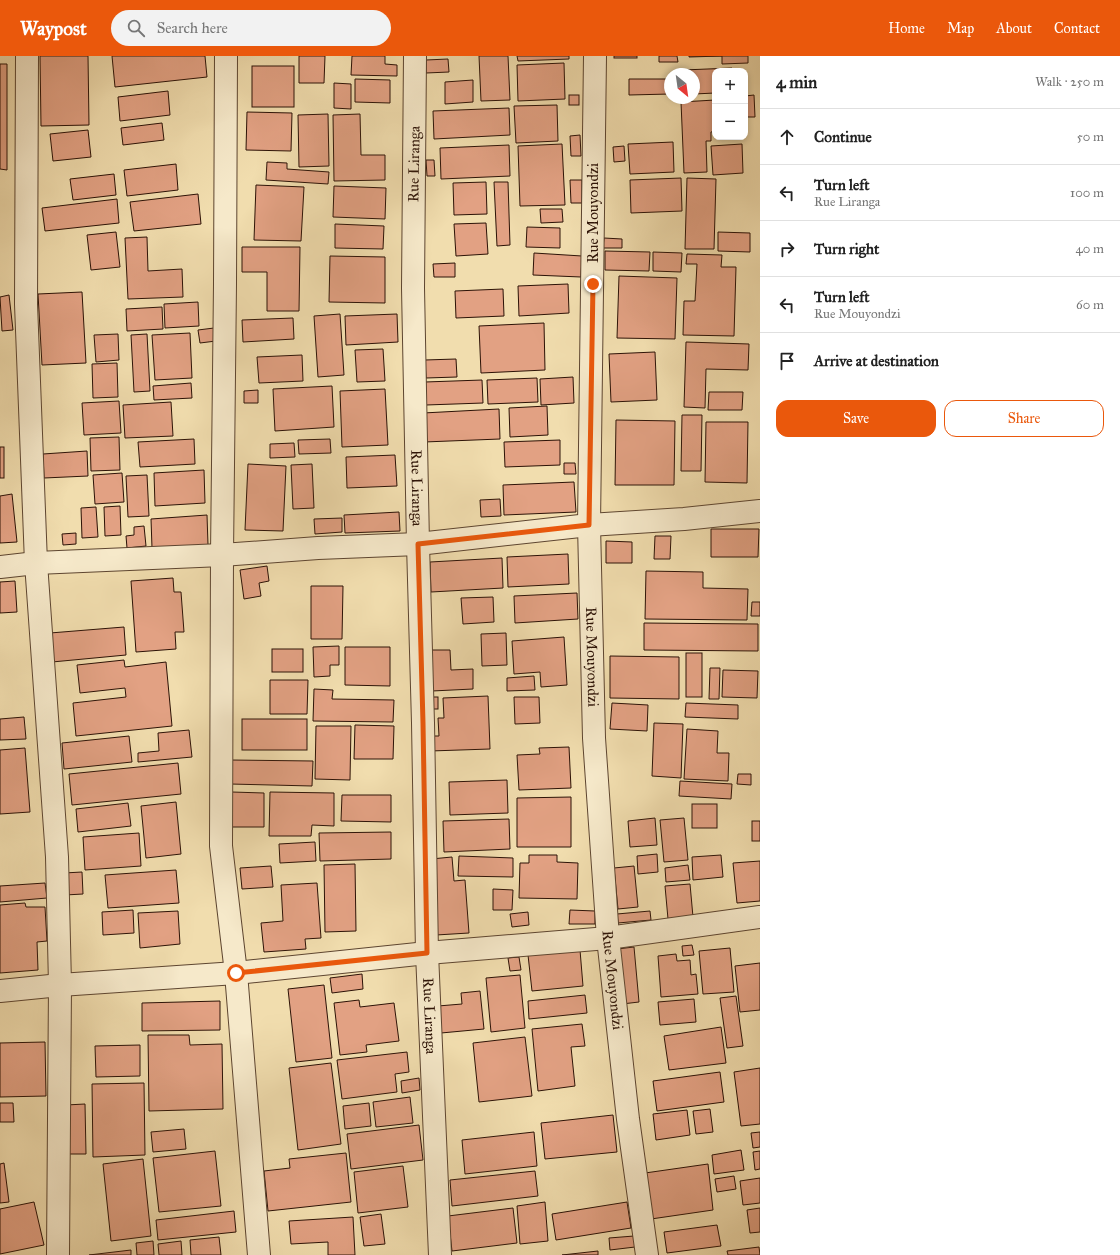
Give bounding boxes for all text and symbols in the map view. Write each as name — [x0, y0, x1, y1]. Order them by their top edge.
search box — [111, 10, 391, 46]
text: Waypost — [20, 17, 87, 40]
icon: search — [125, 17, 147, 39]
text: Search here — [157, 19, 228, 37]
text: Home — [888, 20, 925, 37]
text: Map — [947, 20, 974, 37]
text: About — [996, 20, 1032, 37]
text: Contact — [1054, 20, 1100, 37]
north arrow — [664, 68, 700, 104]
map controls — [712, 68, 748, 140]
button: + — [712, 68, 748, 104]
text: 4 min — [776, 72, 817, 93]
text: Walk · 250 m — [1035, 74, 1104, 90]
button: − — [712, 104, 748, 140]
street label: Rue Liranga — [404, 125, 424, 202]
icon: ahead — [776, 126, 798, 148]
text: Continue — [814, 128, 872, 146]
text: 50 m — [1077, 129, 1104, 145]
street label: Rue Mouyondzi — [584, 163, 602, 263]
text: Turn left — [814, 176, 870, 194]
icon: left — [776, 182, 798, 204]
text: 100 m — [1070, 185, 1104, 201]
text: Rue Liranga — [814, 194, 880, 210]
icon: right — [776, 238, 798, 260]
text: Turn right — [814, 240, 879, 258]
text: 40 m — [1075, 241, 1104, 257]
route end — [584, 275, 602, 293]
text: Turn left — [814, 288, 870, 306]
icon: left — [776, 294, 798, 316]
text: 60 m — [1076, 297, 1104, 313]
text: Rue Mouyondzi — [814, 306, 901, 322]
icon: arrive — [776, 350, 798, 372]
text: Arrive at destination — [814, 352, 939, 370]
button: Save — [776, 400, 936, 437]
button: Share — [944, 400, 1104, 437]
street label: Rue Liranga — [407, 449, 427, 527]
street label: Rue Mouyondzi — [582, 607, 602, 707]
street label: Rue Mouyondzi — [598, 930, 627, 1031]
route start — [227, 964, 245, 982]
street label: Rue Liranga — [419, 977, 440, 1055]

